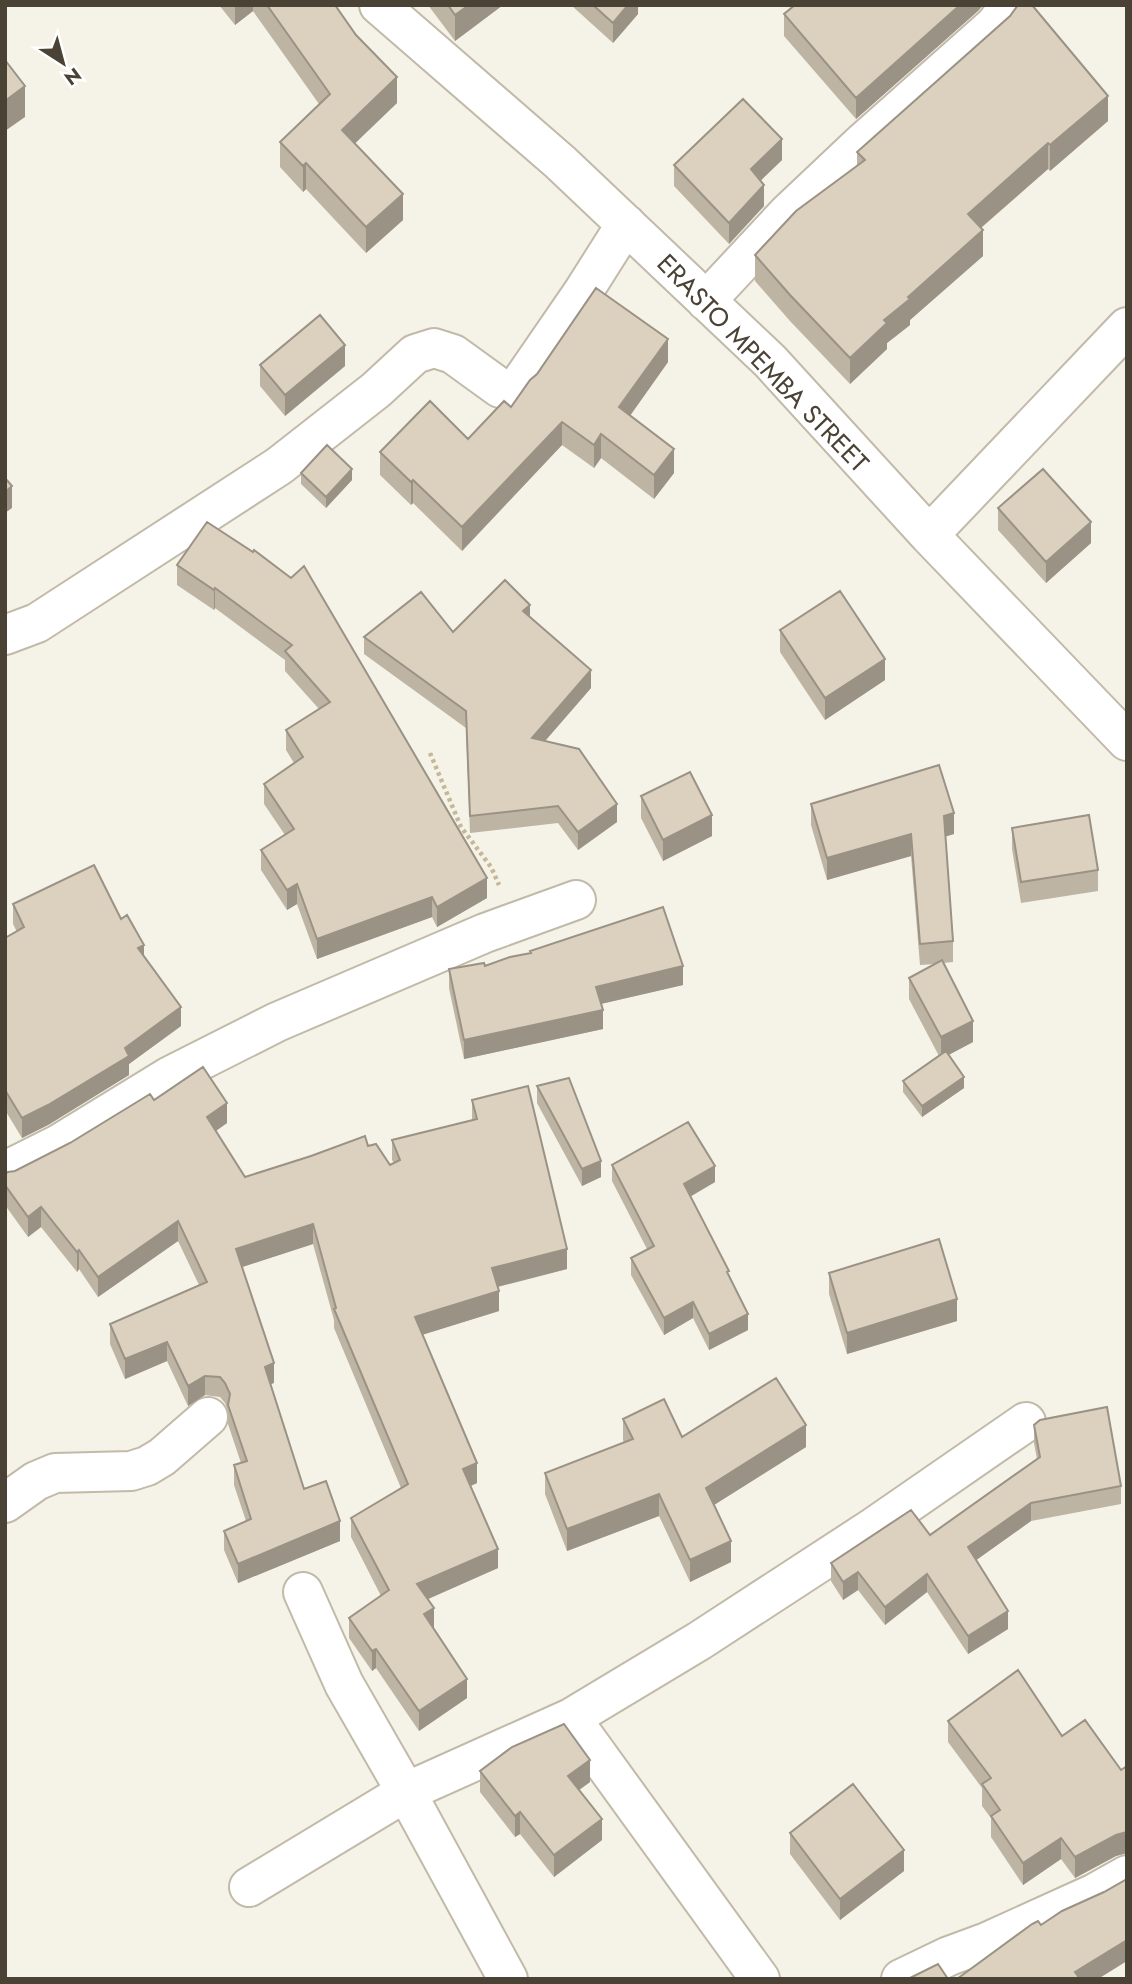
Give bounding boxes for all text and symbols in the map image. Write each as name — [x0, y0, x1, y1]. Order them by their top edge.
north arrow — [28, 28, 98, 98]
text: N — [59, 61, 87, 92]
street label: ERASTO MPEMBA STREET — [648, 245, 878, 481]

